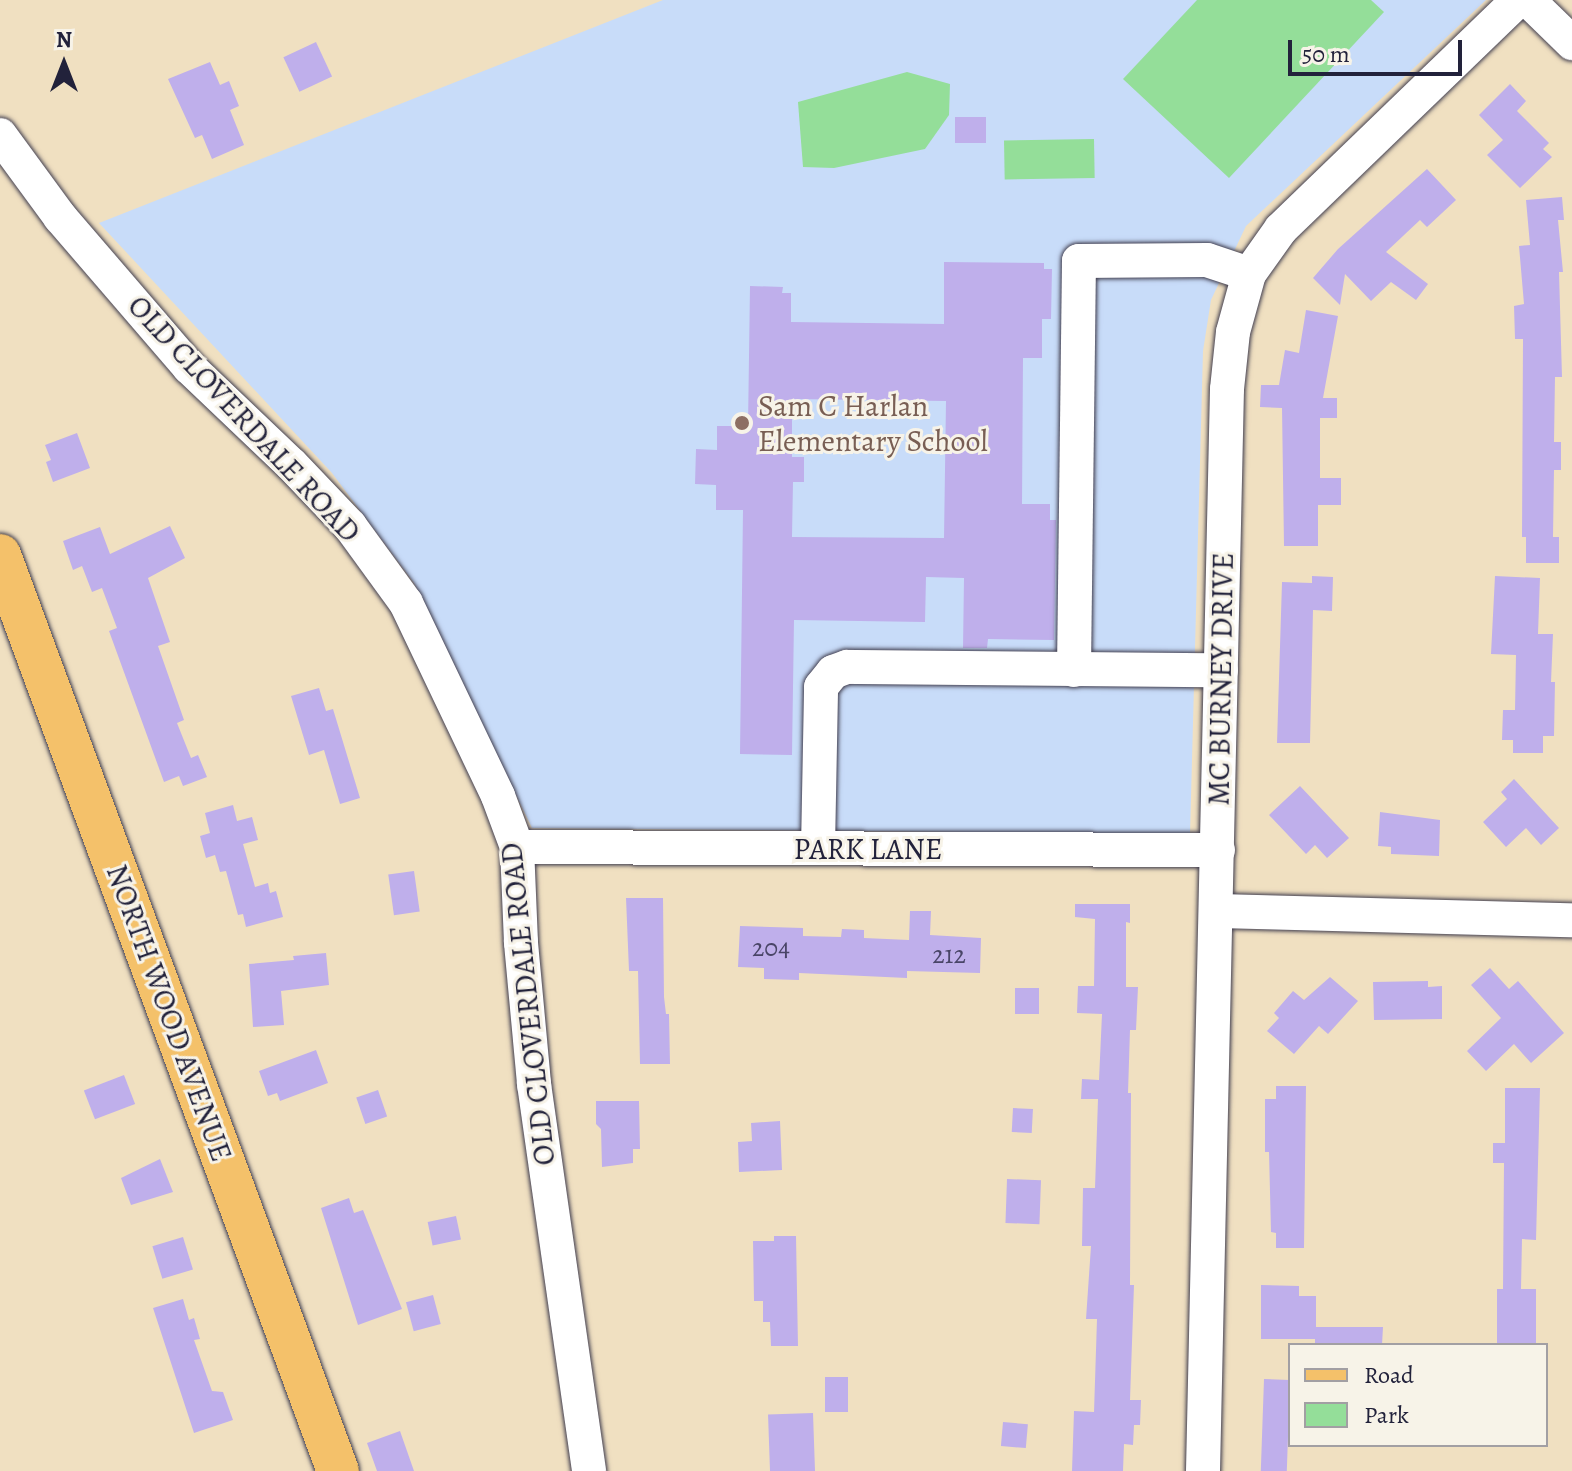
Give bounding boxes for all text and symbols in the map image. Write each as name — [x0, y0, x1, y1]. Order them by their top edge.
north arrow — [24, 24, 104, 104]
scale bar — [1292, 24, 1466, 74]
text: N — [56, 25, 72, 55]
text: 50 m — [1302, 38, 1350, 70]
street label: OLD CLOVERDALE ROAD — [120, 288, 368, 550]
place label: Sam C Harlan Elementary School — [758, 388, 988, 458]
marker: Sam C Harlan Elementary School — [733, 414, 751, 432]
street label: MC BURNEY DRIVE — [1201, 552, 1241, 806]
street label: PARK LANE — [793, 831, 943, 867]
street label: OLD CLOVERDALE ROAD — [493, 841, 563, 1167]
street label: NORTH WOOD AVENUE — [99, 860, 239, 1166]
house number: 204 — [752, 932, 790, 964]
house number: 212 — [932, 939, 966, 971]
legend — [1288, 1343, 1548, 1447]
text: Road — [1364, 1359, 1414, 1391]
text: Park — [1364, 1399, 1409, 1431]

